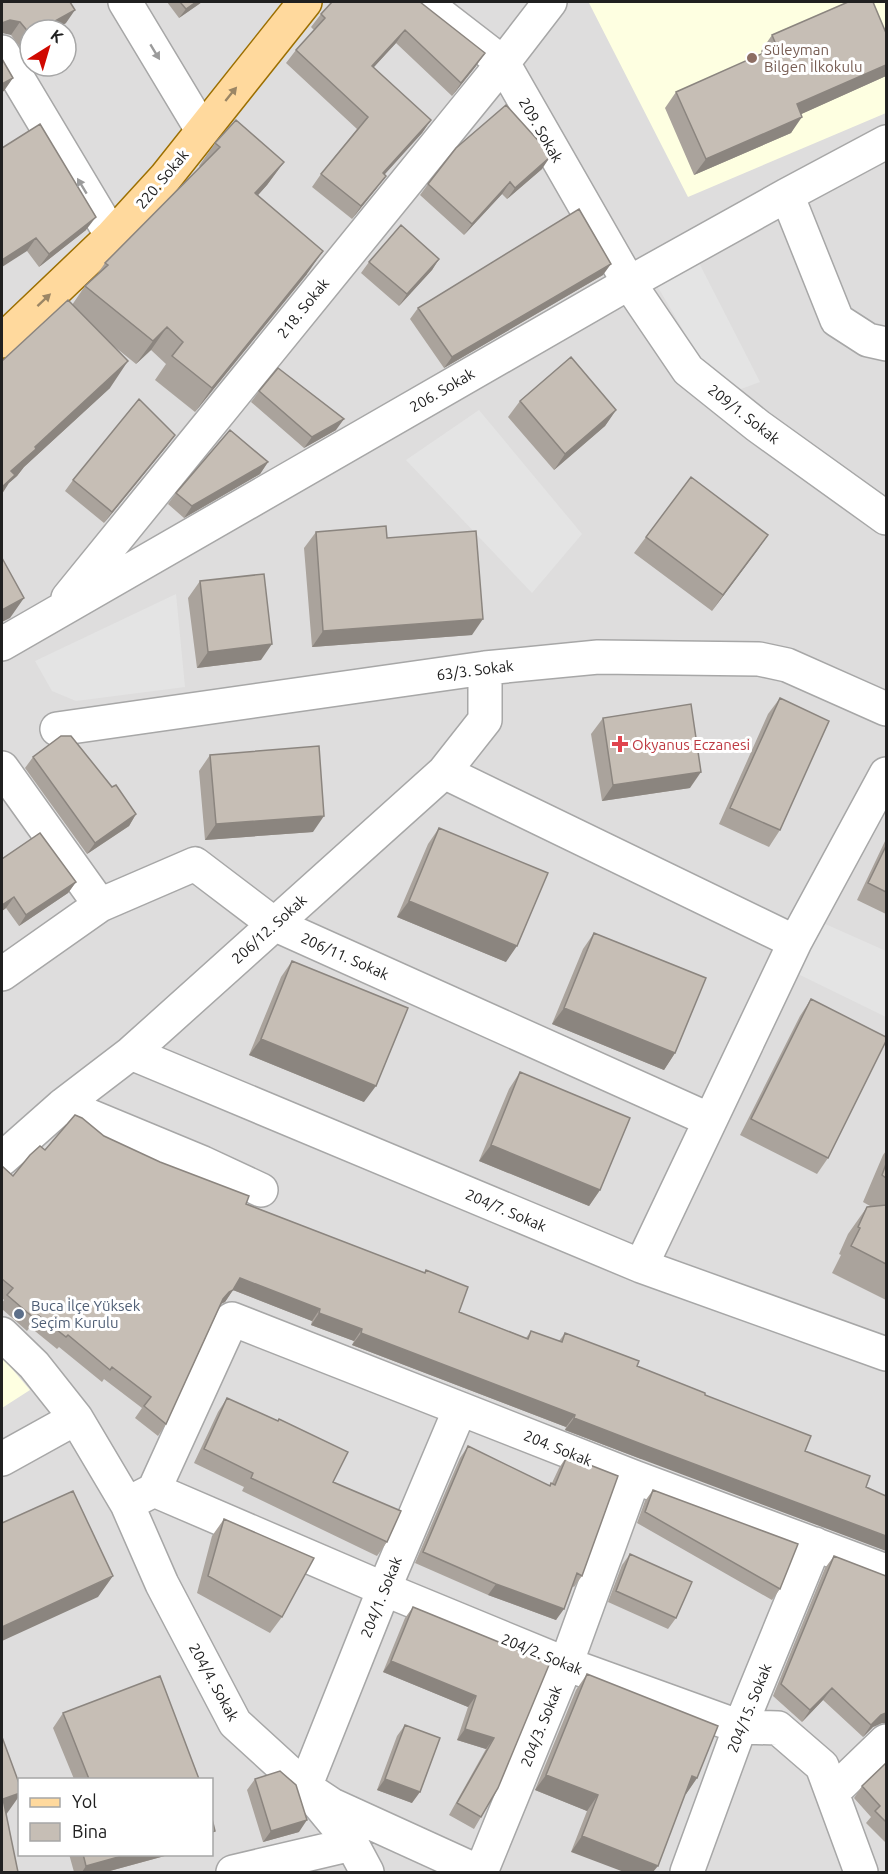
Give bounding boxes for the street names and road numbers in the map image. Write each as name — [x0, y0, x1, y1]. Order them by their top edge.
street label: 209. Sokak — [516, 95, 567, 166]
street label: 220. Sokak — [132, 146, 192, 212]
street label: 218. Sokak — [274, 274, 333, 341]
street label: 206. Sokak — [407, 364, 478, 415]
street label: 209/1. Sokak — [705, 381, 783, 447]
street label: 63/3. Sokak — [435, 657, 515, 683]
street label: 206/12. Sokak — [228, 891, 310, 967]
street label: 206/11. Sokak — [298, 929, 392, 983]
street label: 204/7. Sokak — [463, 1185, 549, 1235]
street label: 204. Sokak — [521, 1427, 595, 1470]
street label: 204/1. Sokak — [357, 1554, 405, 1640]
street label: 204/2. Sokak — [499, 1630, 585, 1678]
street label: 204/4. Sokak — [186, 1640, 242, 1724]
street label: 204/15. Sokak — [723, 1661, 775, 1755]
street label: 204/3. Sokak — [517, 1683, 565, 1769]

